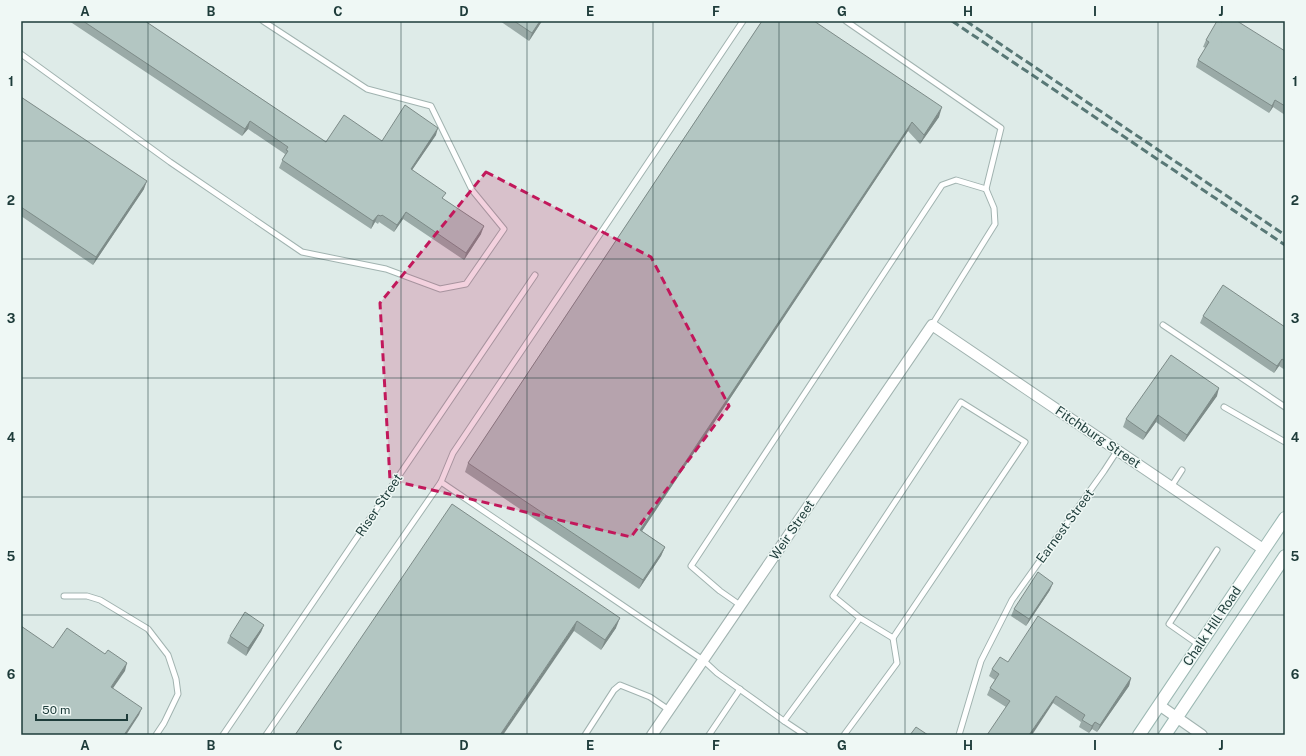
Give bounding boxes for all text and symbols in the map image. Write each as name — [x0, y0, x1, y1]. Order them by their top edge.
text: A — [80, 4, 90, 19]
text: B — [207, 4, 216, 19]
text: C — [333, 4, 343, 19]
text: D — [459, 4, 469, 19]
text: E — [586, 4, 594, 19]
text: F — [712, 4, 720, 19]
text: G — [837, 4, 847, 19]
text: H — [963, 4, 973, 19]
text: I — [1093, 4, 1097, 19]
text: J — [1218, 4, 1224, 19]
text: 1 — [8, 74, 14, 89]
text: 1 — [1292, 74, 1298, 89]
text: 2 — [7, 193, 15, 208]
text: 2 — [1291, 193, 1299, 208]
text: 3 — [7, 311, 16, 326]
text: 3 — [1291, 311, 1300, 326]
street label: Fitchburg Street — [1052, 403, 1144, 471]
text: 4 — [7, 430, 16, 445]
text: 4 — [1291, 430, 1300, 445]
street label: Riser Street — [353, 471, 405, 539]
street label: Earnest Street — [1033, 486, 1097, 566]
street label: Weir Street — [767, 497, 817, 563]
text: 5 — [7, 549, 16, 564]
text: 5 — [1291, 549, 1300, 564]
street label: Chalk Hill Road — [1180, 583, 1244, 669]
text: 6 — [7, 667, 16, 682]
text: 6 — [1291, 667, 1300, 682]
scale bar — [36, 696, 127, 722]
text: 50 m — [42, 703, 70, 717]
text: A — [80, 738, 90, 753]
text: B — [207, 738, 216, 753]
text: C — [333, 738, 343, 753]
text: D — [459, 738, 469, 753]
text: E — [586, 738, 594, 753]
text: F — [712, 738, 720, 753]
text: G — [837, 738, 847, 753]
text: H — [963, 738, 973, 753]
text: I — [1093, 738, 1097, 753]
text: J — [1218, 738, 1224, 753]

